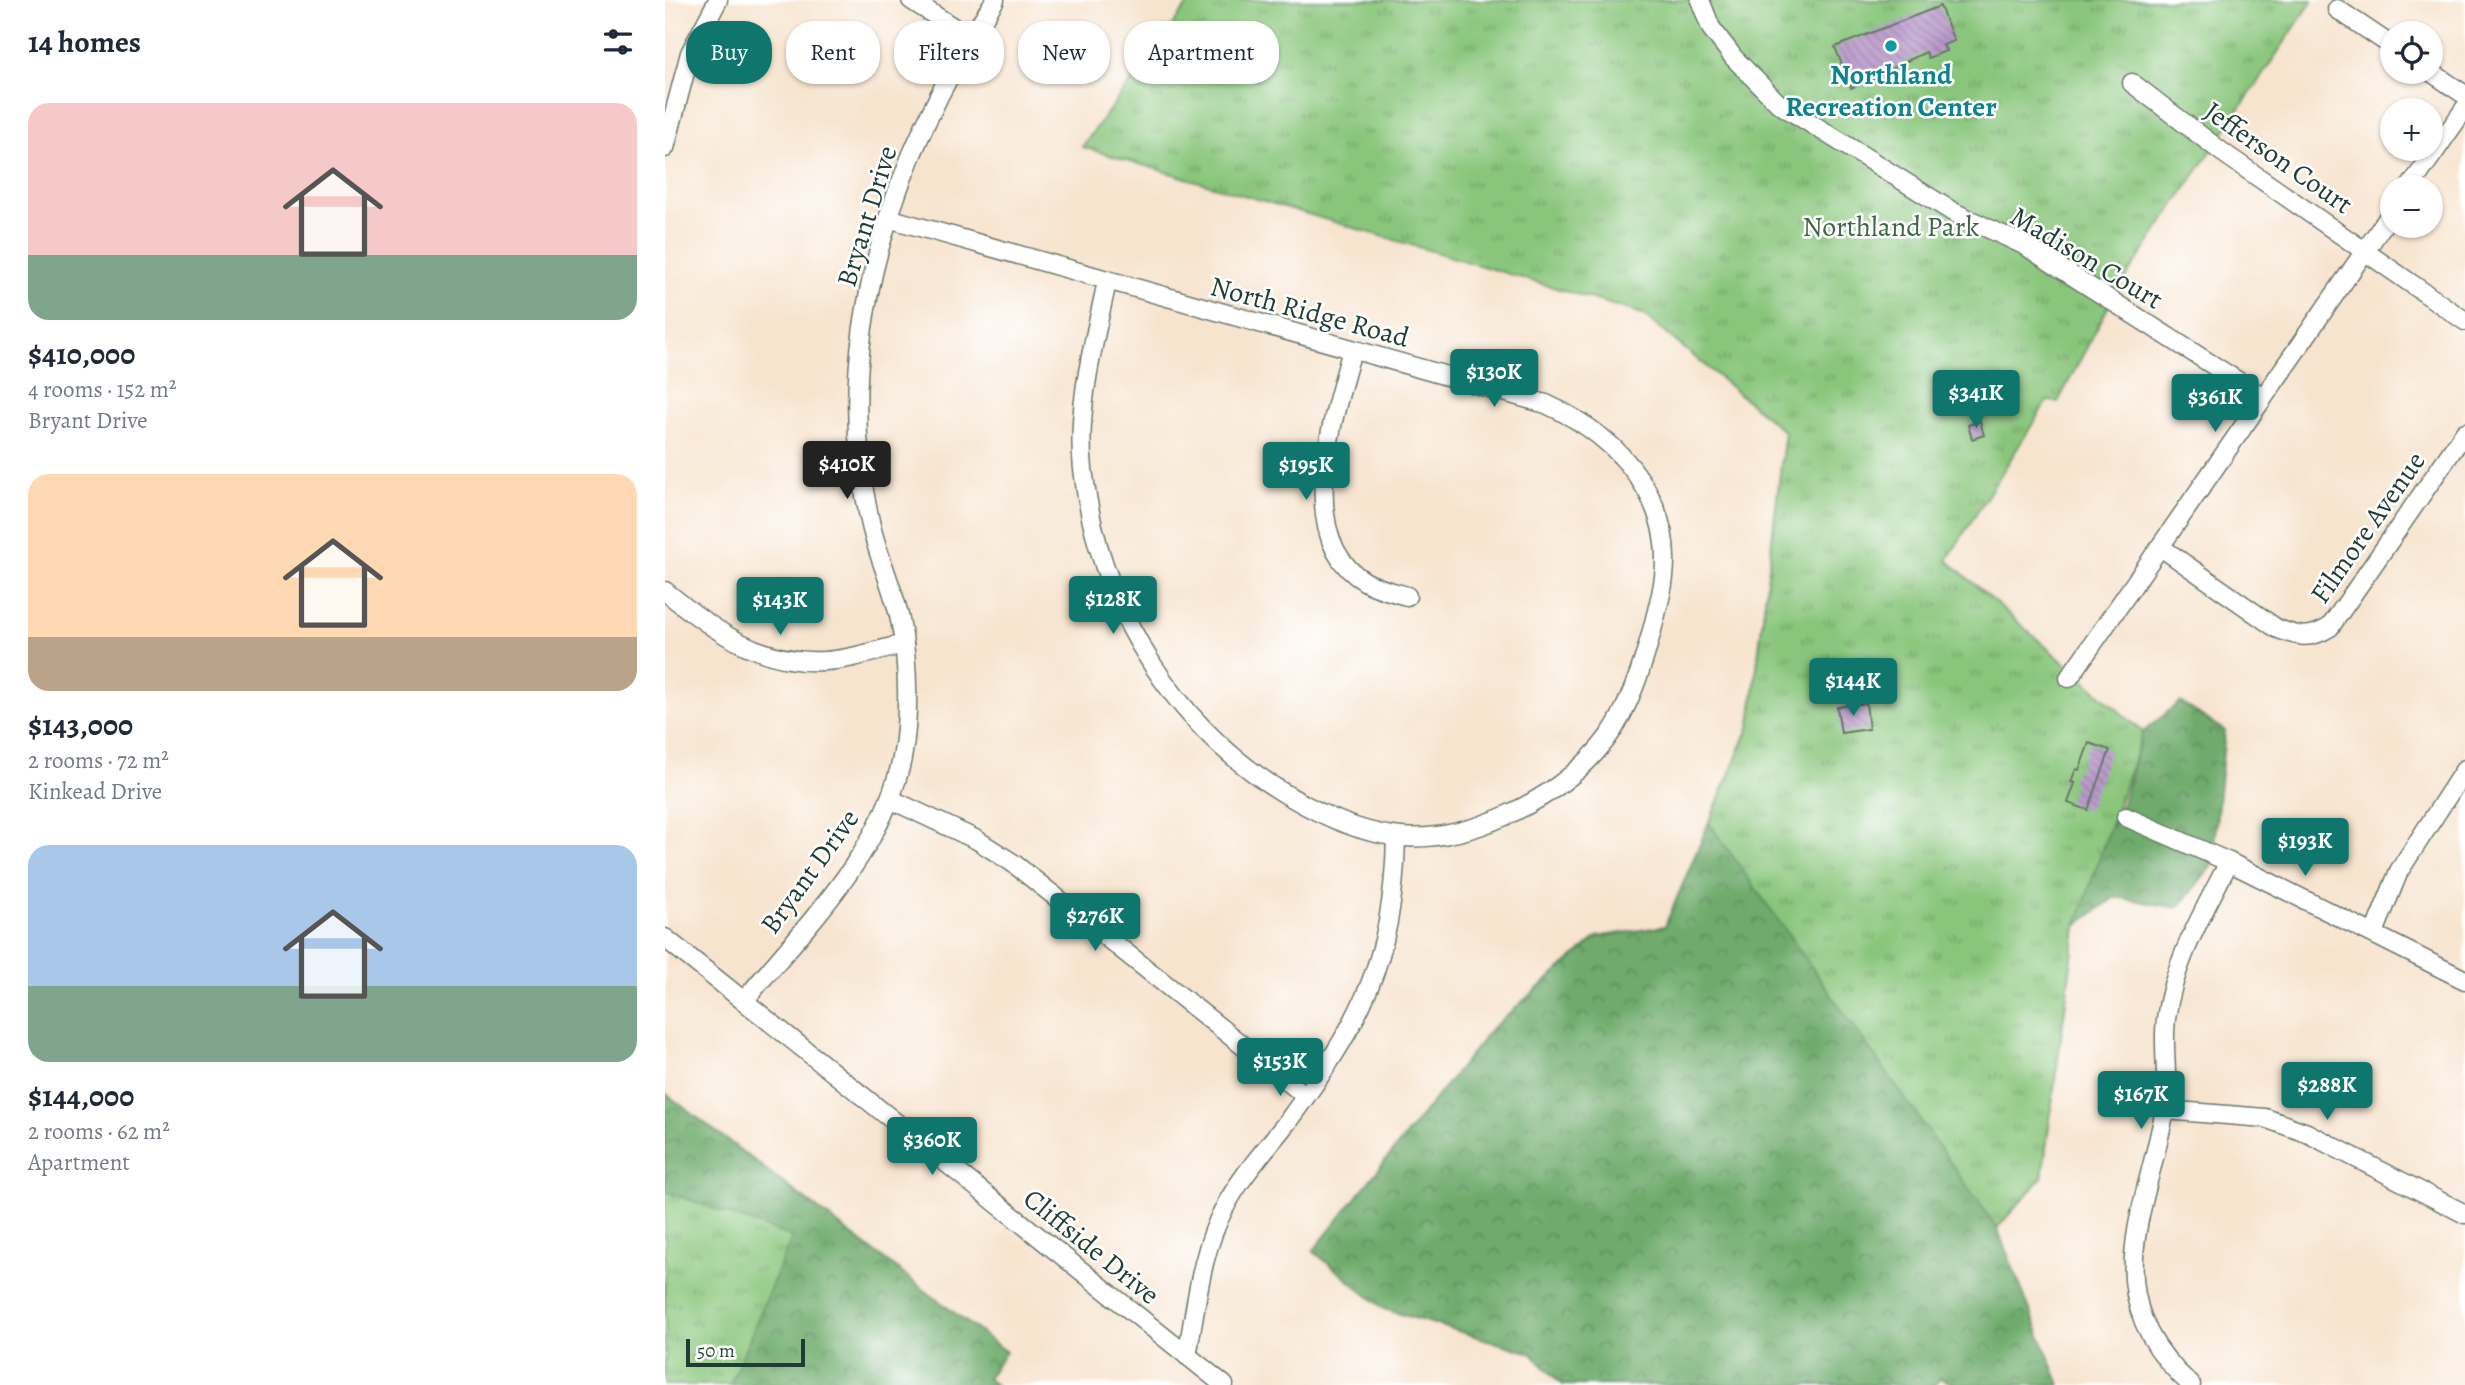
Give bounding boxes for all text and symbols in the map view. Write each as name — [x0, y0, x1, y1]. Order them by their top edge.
chip: Buy — [686, 21, 772, 84]
chip: Rent — [786, 21, 880, 84]
chip: Filters — [894, 21, 1004, 84]
chip: New — [1018, 21, 1110, 84]
chip: Apartment — [1124, 21, 1279, 84]
map controls — [2380, 21, 2443, 238]
button: locate — [2380, 21, 2443, 84]
text: 14 homes — [28, 22, 141, 62]
icon: filters — [599, 23, 637, 61]
marker: Northland Recreation Center — [1883, 38, 1899, 54]
place label: Northland Recreation Center — [1785, 56, 1997, 126]
street label: Jefferson Court — [2197, 93, 2360, 223]
button: + — [2380, 98, 2443, 161]
street label: Bryant Drive — [827, 141, 906, 292]
icon: home — [270, 149, 396, 275]
button: − — [2380, 175, 2443, 238]
street label: Madison Court — [2003, 197, 2170, 318]
park label: Northland Park — [1803, 208, 1979, 246]
street label: North Ridge Road — [1206, 267, 1414, 357]
text: $410,000 — [28, 334, 135, 374]
pin: $130K — [1445, 350, 1543, 409]
text: $130K — [1466, 356, 1522, 387]
pin: $341K — [1927, 370, 2025, 430]
text: 4 rooms · 152 m² — [28, 374, 176, 405]
pin: $361K — [2166, 374, 2264, 434]
text: $341K — [1949, 377, 2003, 408]
text: $361K — [2188, 381, 2242, 412]
text: Bryant Drive — [28, 405, 148, 436]
pin: $410K — [798, 442, 896, 501]
pin: $195K — [1257, 442, 1355, 502]
street label: Filmore Avenue — [2301, 444, 2434, 611]
text: $410K — [819, 448, 875, 479]
text: $195K — [1279, 449, 1333, 480]
icon: home — [270, 520, 396, 646]
pin: $128K — [1064, 576, 1162, 636]
pin: $143K — [731, 578, 829, 637]
text: $128K — [1085, 583, 1141, 614]
text: $143K — [753, 584, 807, 615]
pin: $144K — [1804, 658, 1902, 718]
text: $144K — [1825, 665, 1881, 696]
text: $143,000 — [28, 705, 133, 745]
text: 2 rooms · 72 m² — [28, 745, 169, 776]
text: Kinkead Drive — [28, 776, 162, 807]
street label: Bryant Drive — [752, 801, 868, 942]
pin: $193K — [2256, 818, 2354, 878]
text: $193K — [2278, 825, 2332, 856]
icon: home — [270, 891, 396, 1017]
pin: $276K — [1046, 894, 1144, 953]
text: $276K — [1066, 900, 1124, 931]
pin: $153K — [1231, 1038, 1329, 1098]
text: $153K — [1253, 1045, 1307, 1076]
pin: $288K — [2278, 1062, 2376, 1122]
text: $288K — [2297, 1069, 2357, 1100]
pin: $167K — [2092, 1072, 2190, 1131]
text: $144,000 — [28, 1076, 134, 1116]
text: $167K — [2114, 1078, 2168, 1109]
text: 2 rooms · 62 m² — [28, 1116, 170, 1147]
pin: $360K — [883, 1118, 981, 1177]
text: $360K — [903, 1124, 961, 1155]
text: Apartment — [28, 1147, 130, 1178]
street label: Cliffside Drive — [1015, 1180, 1167, 1313]
scale bar — [686, 1336, 805, 1368]
text: 50 m — [697, 1338, 735, 1364]

